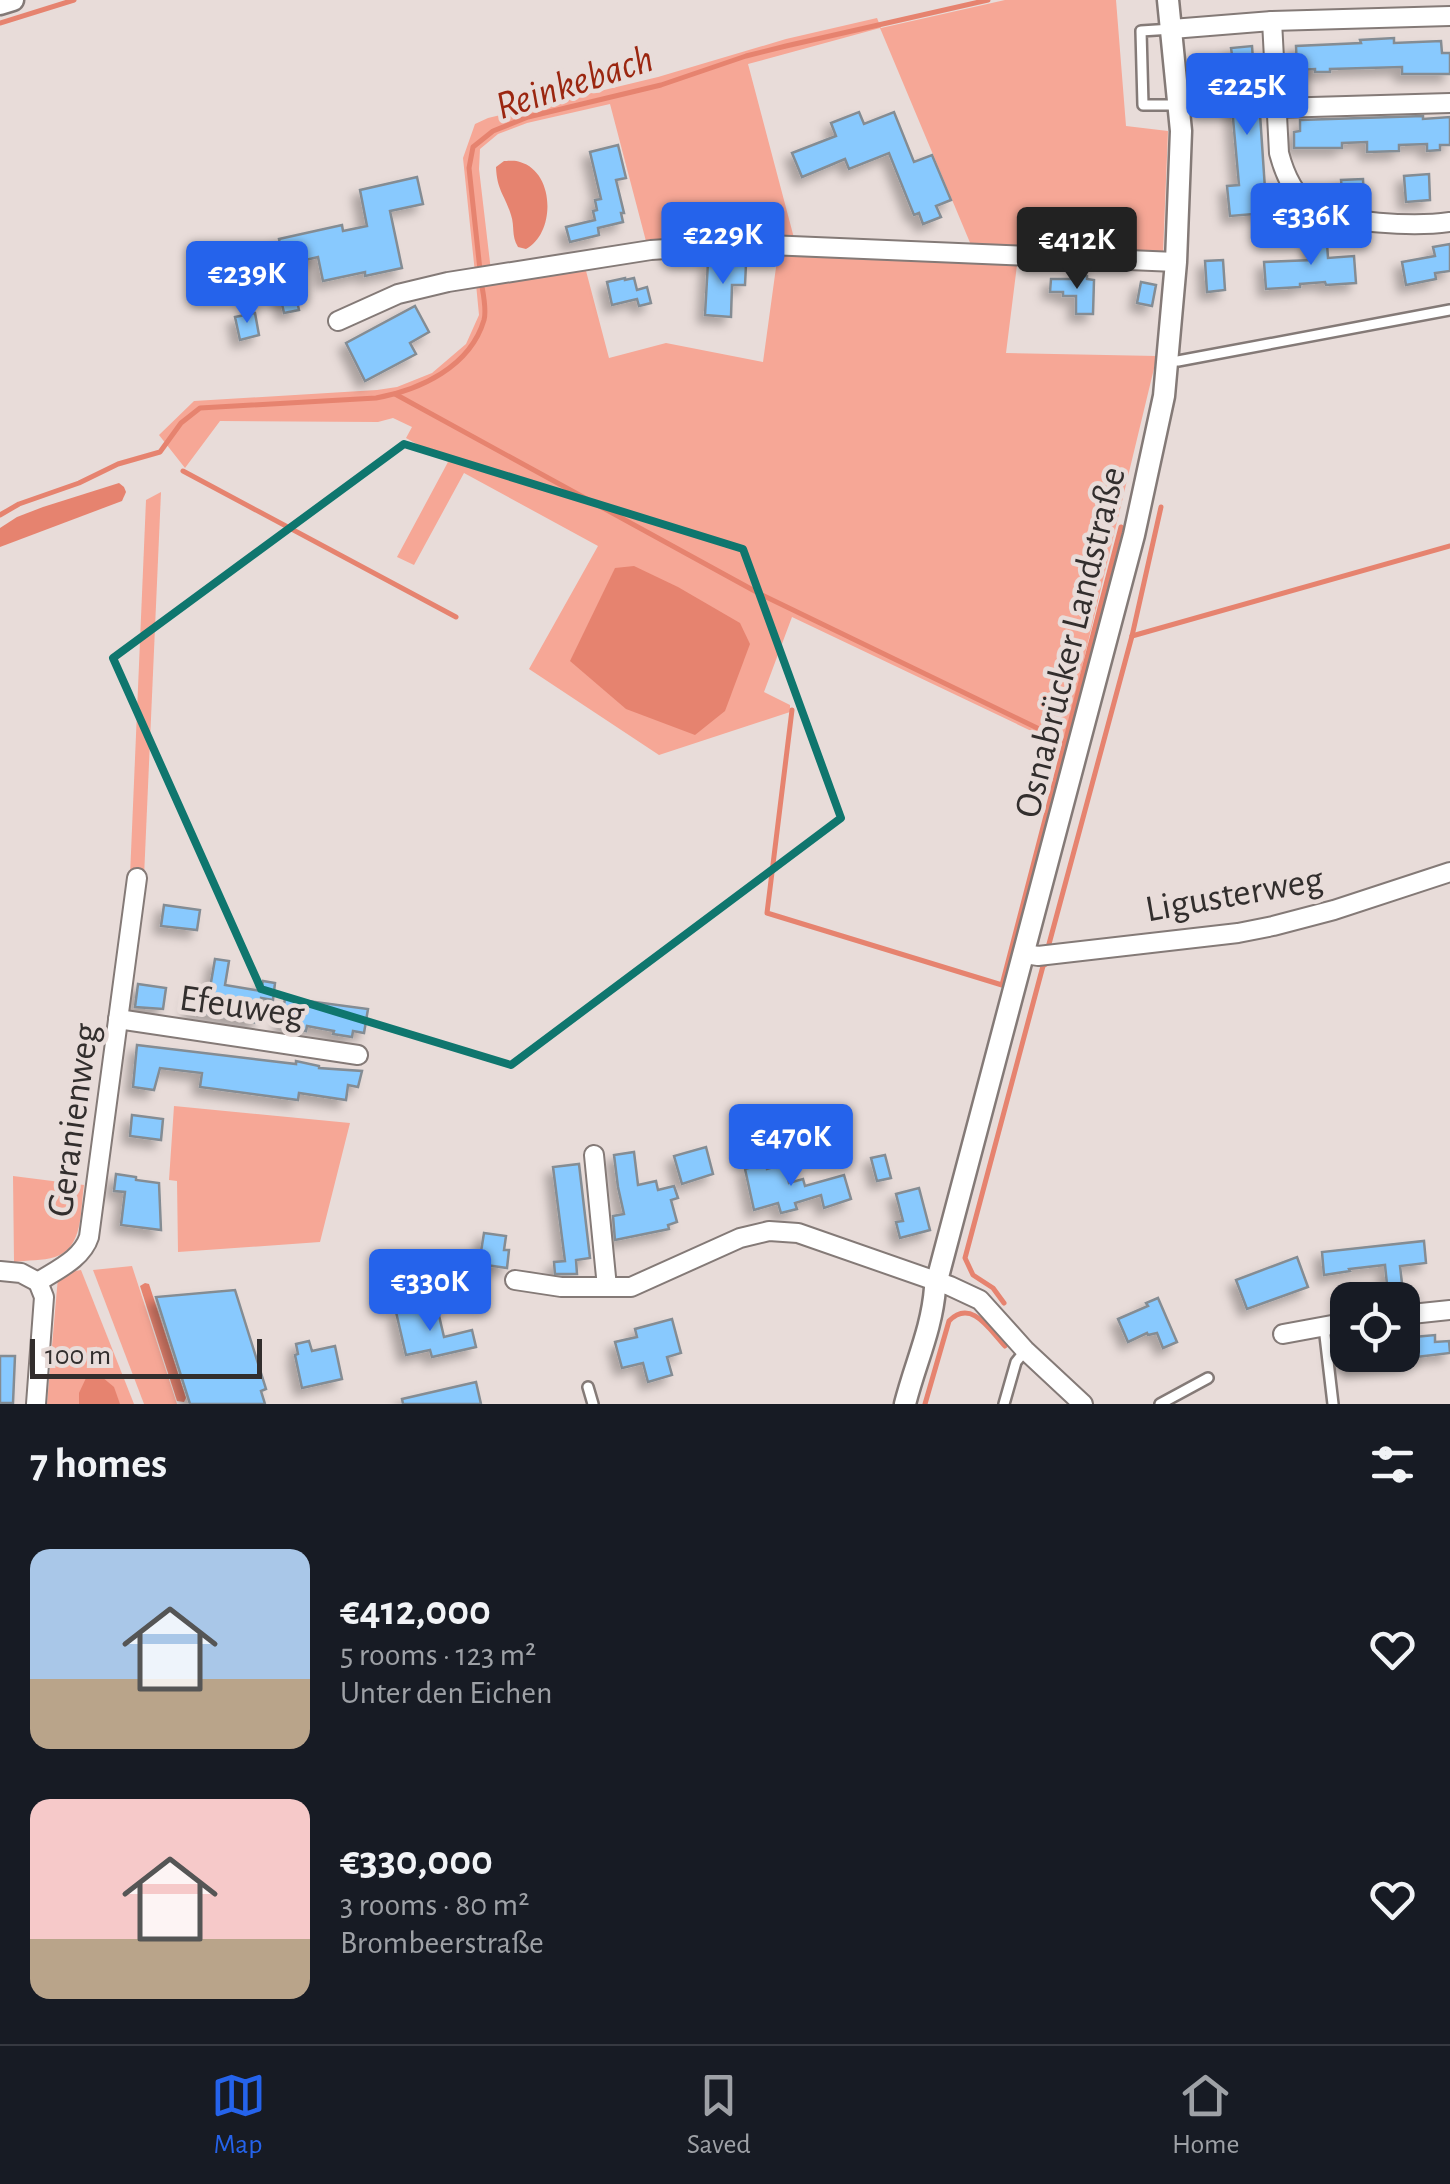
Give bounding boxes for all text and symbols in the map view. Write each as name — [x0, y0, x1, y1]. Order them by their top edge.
water label: Reinkebach — [491, 39, 658, 127]
pin: €225K — [1177, 53, 1317, 138]
text: €225K — [1208, 69, 1286, 101]
pin: €336K — [1241, 183, 1381, 268]
text: €336K — [1273, 199, 1349, 231]
pin: €229K — [653, 202, 793, 287]
pin: €412K — [1007, 207, 1147, 292]
text: €229K — [683, 218, 763, 250]
text: €412K — [1039, 223, 1115, 255]
pin: €239K — [177, 241, 317, 326]
text: €239K — [208, 257, 286, 289]
street label: Osnabrücker Landstraße — [1009, 463, 1133, 822]
street label: Ligusterweg — [1143, 861, 1327, 929]
street label: Efeuweg — [177, 979, 307, 1035]
street label: Geranienweg — [42, 1021, 106, 1219]
pin: €470K — [721, 1104, 861, 1189]
text: €470K — [751, 1120, 831, 1152]
pin: €330K — [360, 1249, 500, 1334]
text: €330K — [391, 1265, 469, 1297]
map controls — [1330, 1282, 1420, 1372]
button: locate — [1330, 1282, 1420, 1372]
scale bar — [30, 1334, 262, 1378]
text: 100 m — [45, 1342, 111, 1370]
icon: filters — [1365, 1437, 1420, 1492]
text: 7 homes — [30, 1443, 167, 1485]
icon: home — [110, 1589, 230, 1709]
text: €412,000 — [340, 1590, 491, 1632]
icon: heart — [1365, 1622, 1420, 1677]
text: 5 rooms · 123 m² — [340, 1639, 536, 1671]
text: Unter den Eichen — [340, 1677, 553, 1709]
icon: home — [110, 1839, 230, 1959]
text: €330,000 — [340, 1840, 493, 1882]
icon: heart — [1365, 1872, 1420, 1927]
text: 3 rooms · 80 m² — [340, 1889, 529, 1921]
text: Brombeerstraße — [340, 1927, 544, 1959]
tab: Map — [211, 2068, 266, 2162]
tab: Saved — [687, 2068, 751, 2162]
tab: Home — [1172, 2068, 1239, 2162]

